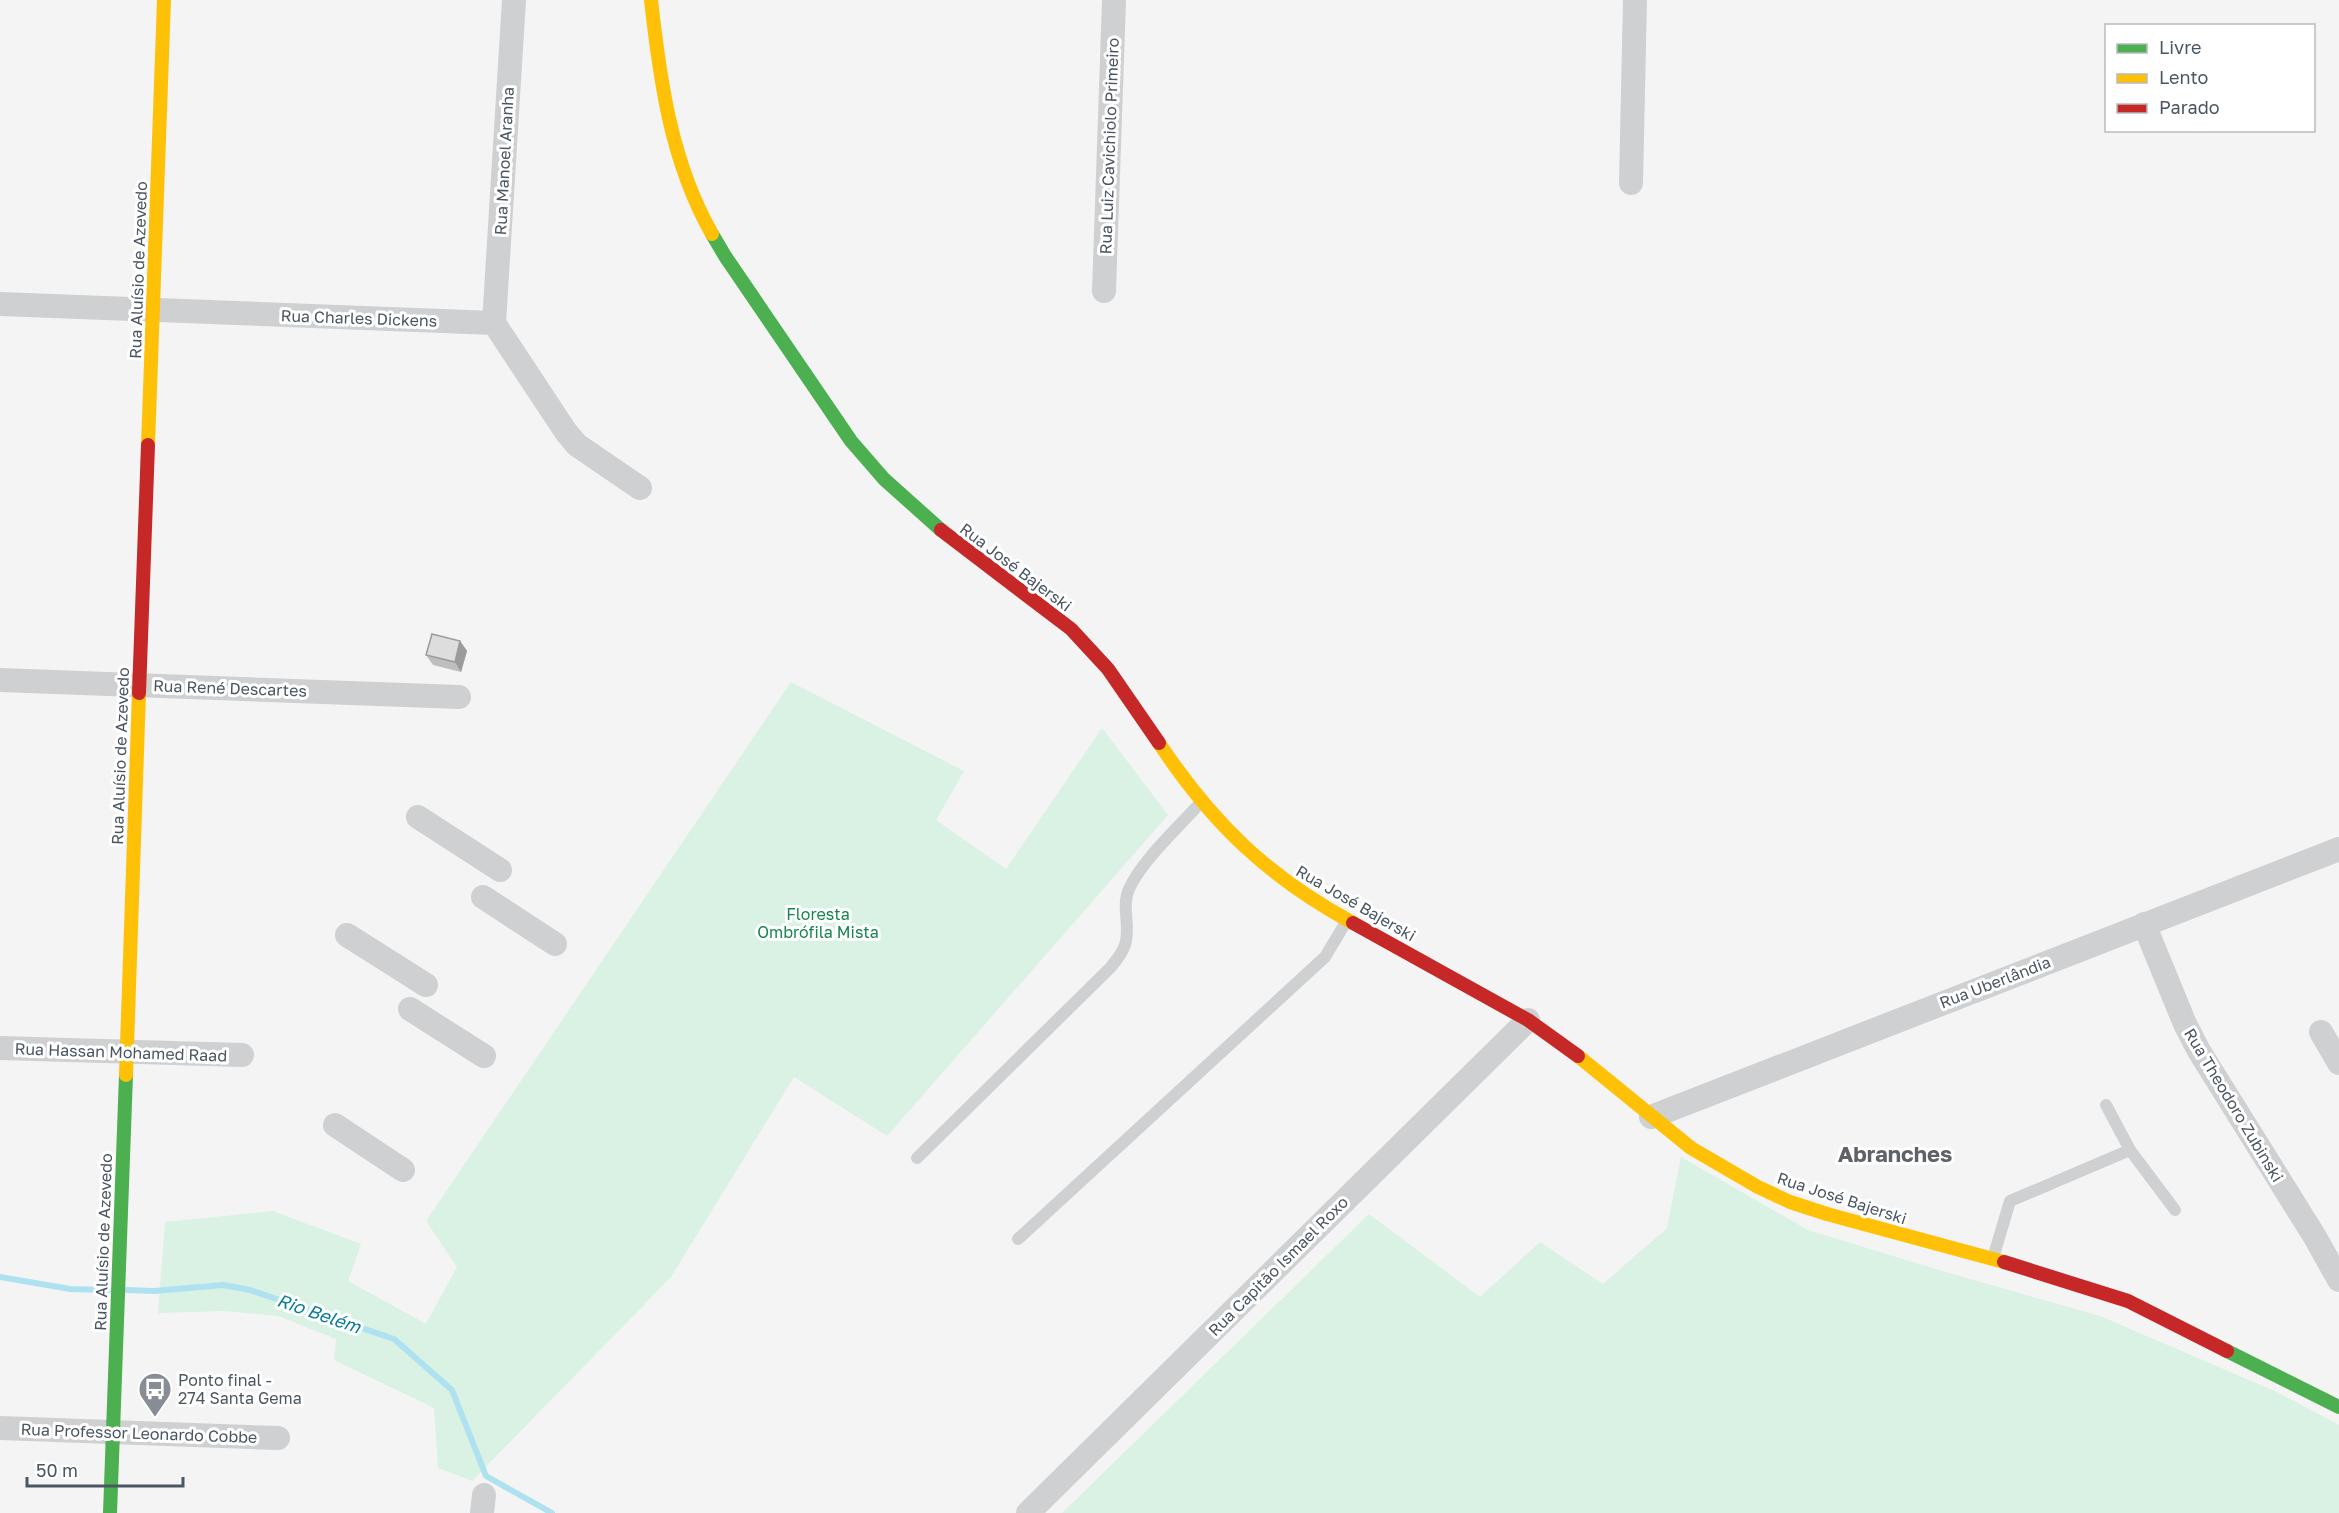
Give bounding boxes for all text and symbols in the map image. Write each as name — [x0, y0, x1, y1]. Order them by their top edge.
legend — [2105, 24, 2315, 132]
text: Livre — [2159, 36, 2201, 58]
street label: Rua Luiz Cavichiolo Primeiro — [1095, 37, 1123, 255]
text: Lento — [2159, 66, 2208, 88]
street label: Rua Manoel Aranha — [490, 86, 518, 236]
text: Parado — [2159, 96, 2220, 118]
street label: Rua Aluísio de Azevedo — [125, 181, 151, 359]
street label: Rua Charles Dickens — [280, 305, 438, 331]
street label: Rua José Bajerski — [956, 518, 1076, 616]
street label: Rua Aluísio de Azevedo — [107, 667, 133, 845]
street label: Rua René Descartes — [153, 675, 307, 701]
street label: Rua José Bajerski — [1293, 861, 1419, 945]
park label: Floresta Ombrófila Mista — [757, 904, 879, 942]
street label: Rua Uberlândia — [1937, 952, 2053, 1012]
street label: Rua Theodoro Zubinski — [2180, 1025, 2288, 1185]
street label: Rua Hassan Mohamed Raad — [14, 1038, 228, 1066]
district label: Abranches — [1838, 1140, 1952, 1167]
street label: Rua Aluísio de Azevedo — [90, 1153, 116, 1331]
street label: Rua José Bajerski — [1775, 1168, 1909, 1228]
street label: Rua Capitão Ismael Roxo — [1204, 1192, 1352, 1340]
water label: Rio Belém — [274, 1288, 365, 1338]
place label: Ponto final - 274 Santa Gema — [178, 1370, 302, 1408]
bus stop icon: Ponto final - 274 Santa Gema — [137, 1371, 173, 1418]
street label: Rua Professor Leonardo Cobbe — [20, 1419, 258, 1447]
scale bar — [27, 1450, 183, 1488]
text: 50 m — [36, 1459, 78, 1481]

